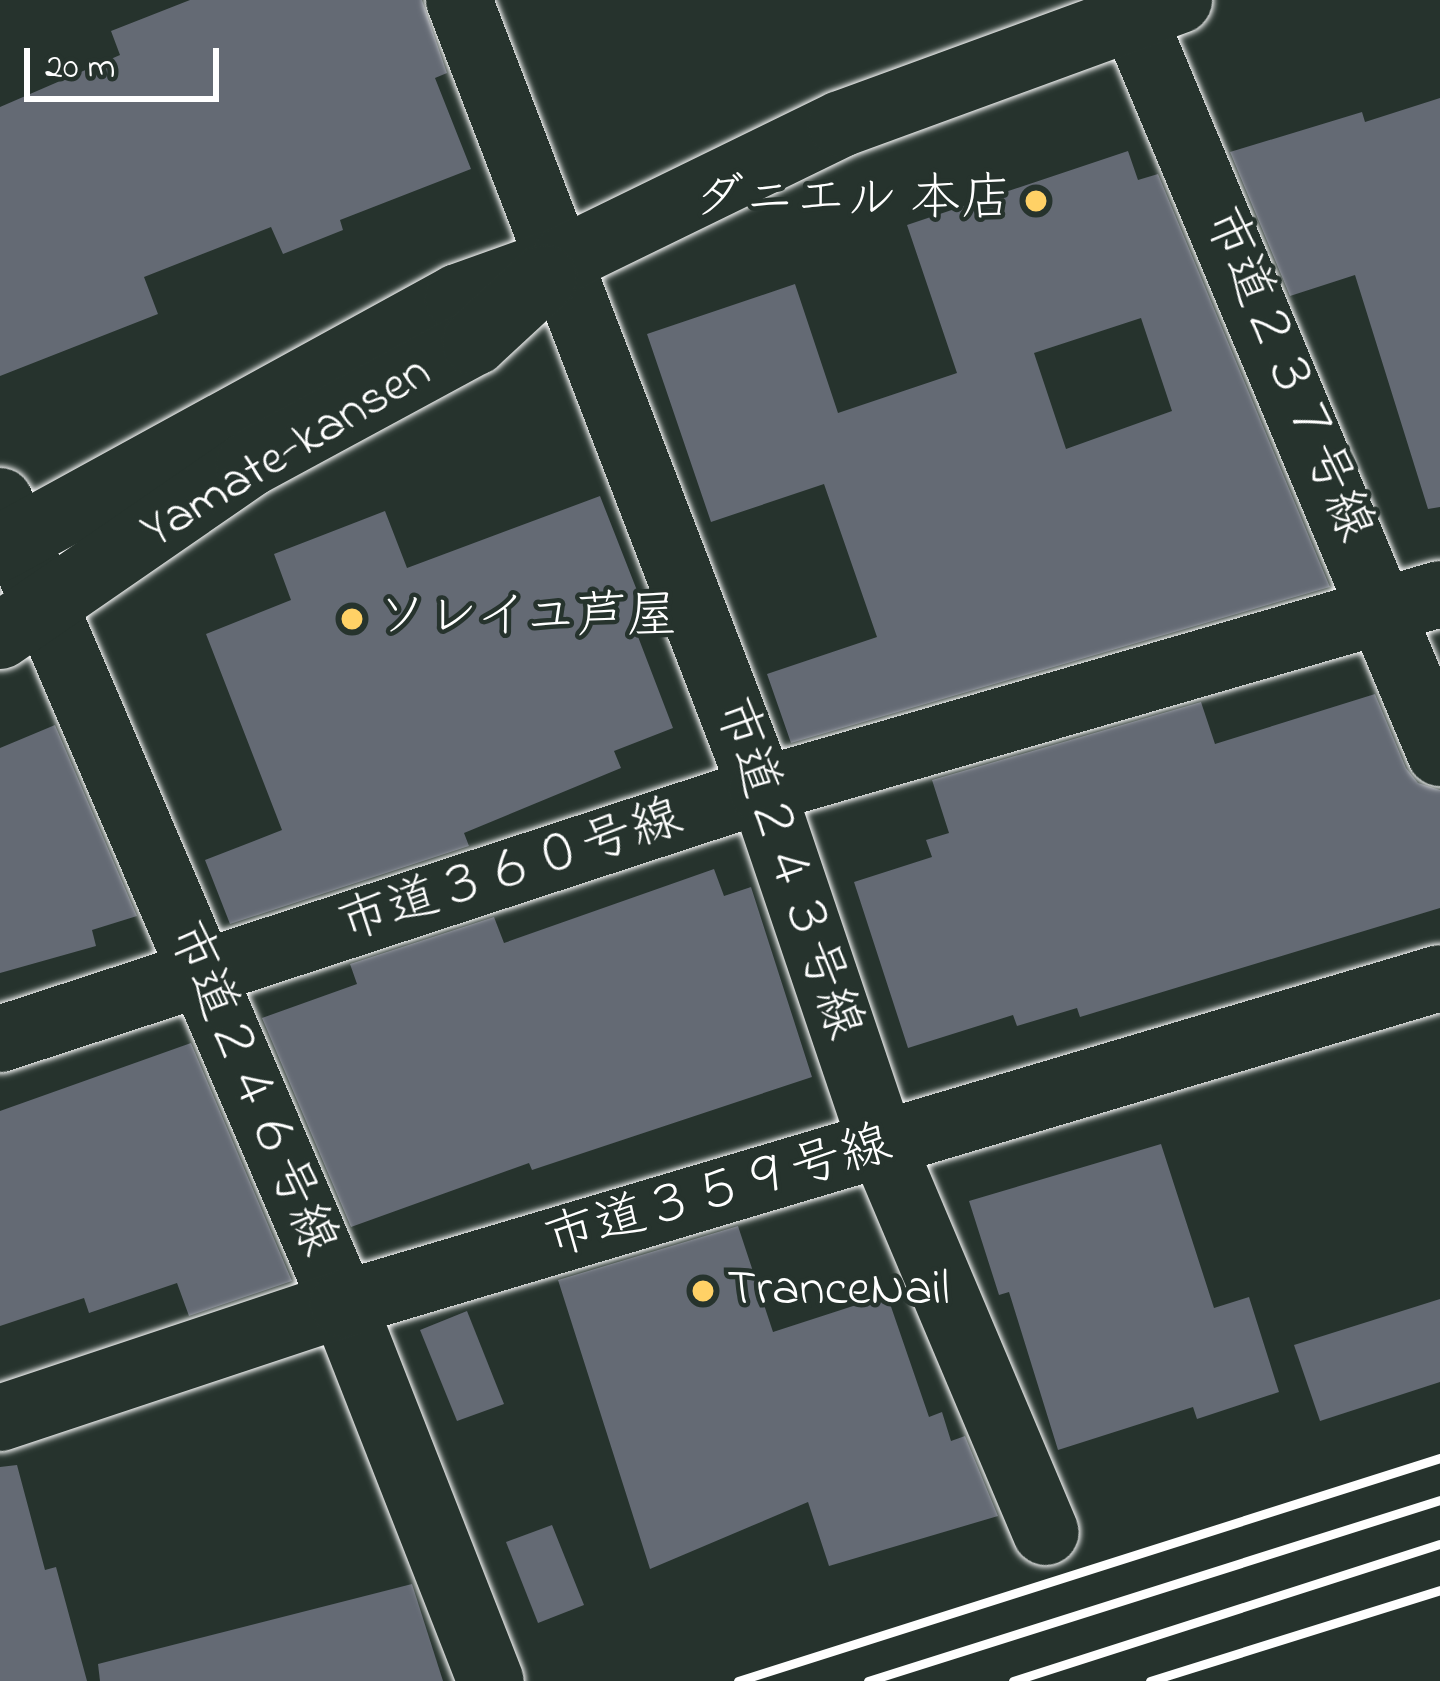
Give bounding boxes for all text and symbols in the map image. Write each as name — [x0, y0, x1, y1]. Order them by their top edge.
scale bar — [30, 24, 225, 98]
text: 20 m — [45, 42, 115, 95]
place label: ダニエル 本店 — [693, 170, 1012, 232]
marker: ダニエル 本店 — [1023, 188, 1049, 214]
street label: 市道２３７号線 — [1188, 199, 1384, 551]
street label: Yamate-kansen — [131, 343, 443, 563]
place label: ソレイユ芦屋 — [376, 588, 682, 650]
marker: ソレイユ芦屋 — [339, 606, 365, 632]
street label: 市道２４３号線 — [699, 690, 873, 1048]
street label: 市道３６０号線 — [332, 789, 690, 957]
street label: 市道２４６号線 — [152, 913, 348, 1265]
street label: 市道３５９号線 — [539, 1115, 899, 1273]
place label: TranceNail — [727, 1260, 950, 1322]
marker: TranceNail — [690, 1278, 716, 1304]

